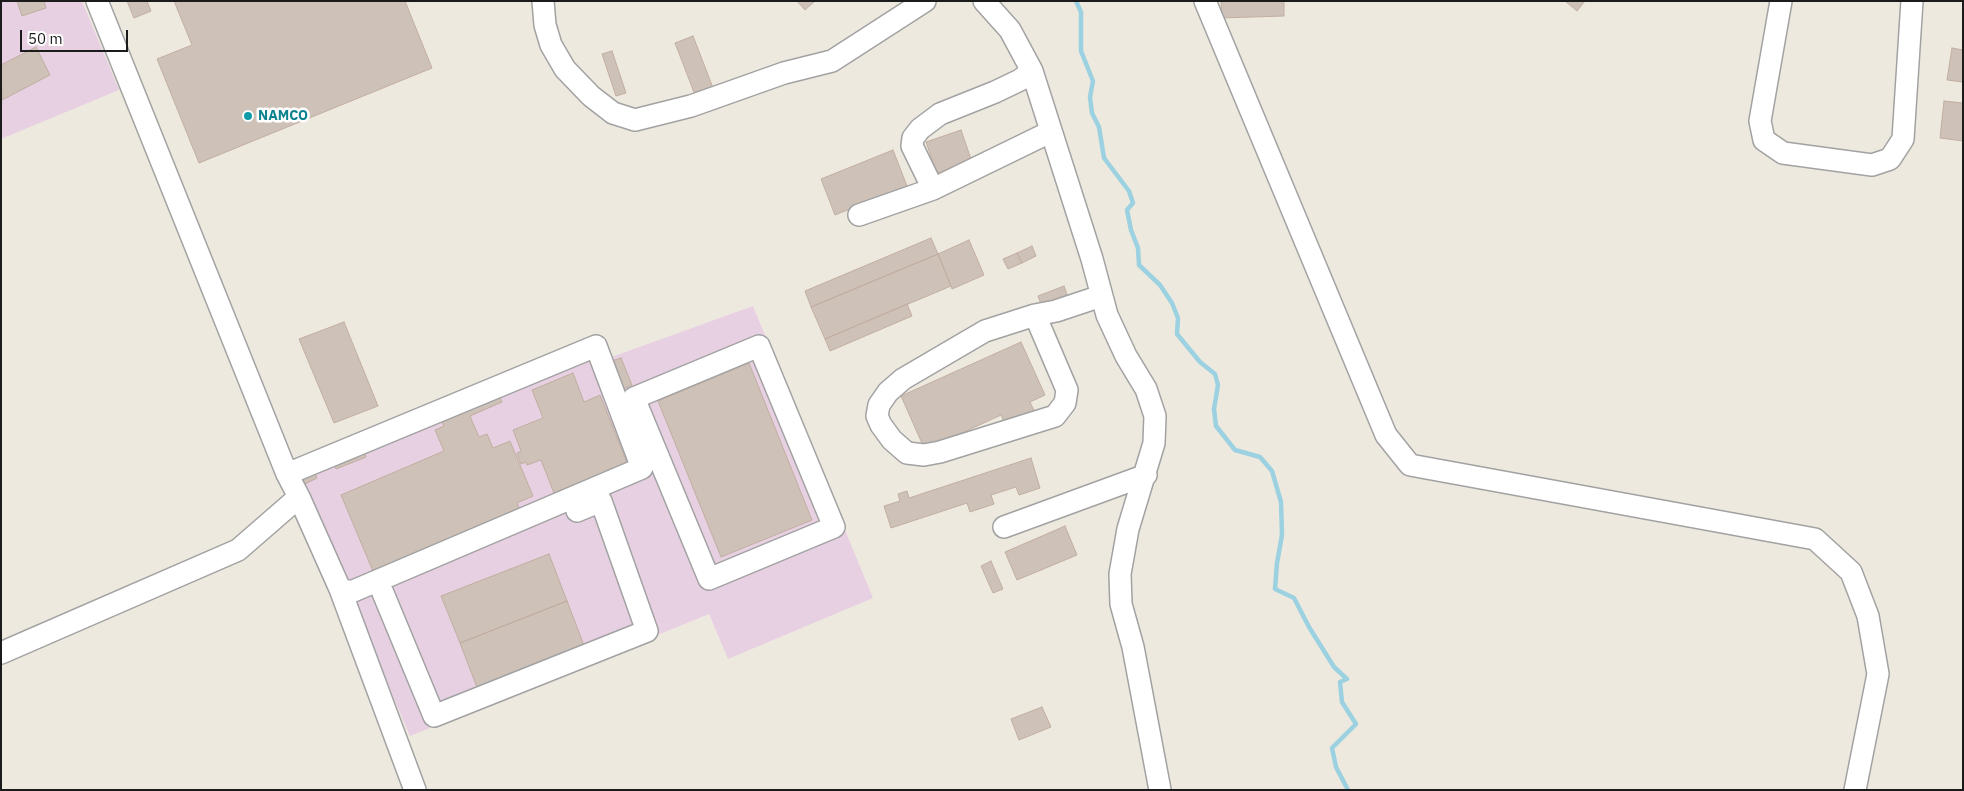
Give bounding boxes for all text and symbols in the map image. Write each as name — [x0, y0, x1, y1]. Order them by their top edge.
scale bar — [22, 20, 130, 52]
text: 50 m — [28, 29, 63, 48]
place label: NAMCO — [258, 108, 308, 124]
marker: NAMCO — [242, 110, 254, 122]

